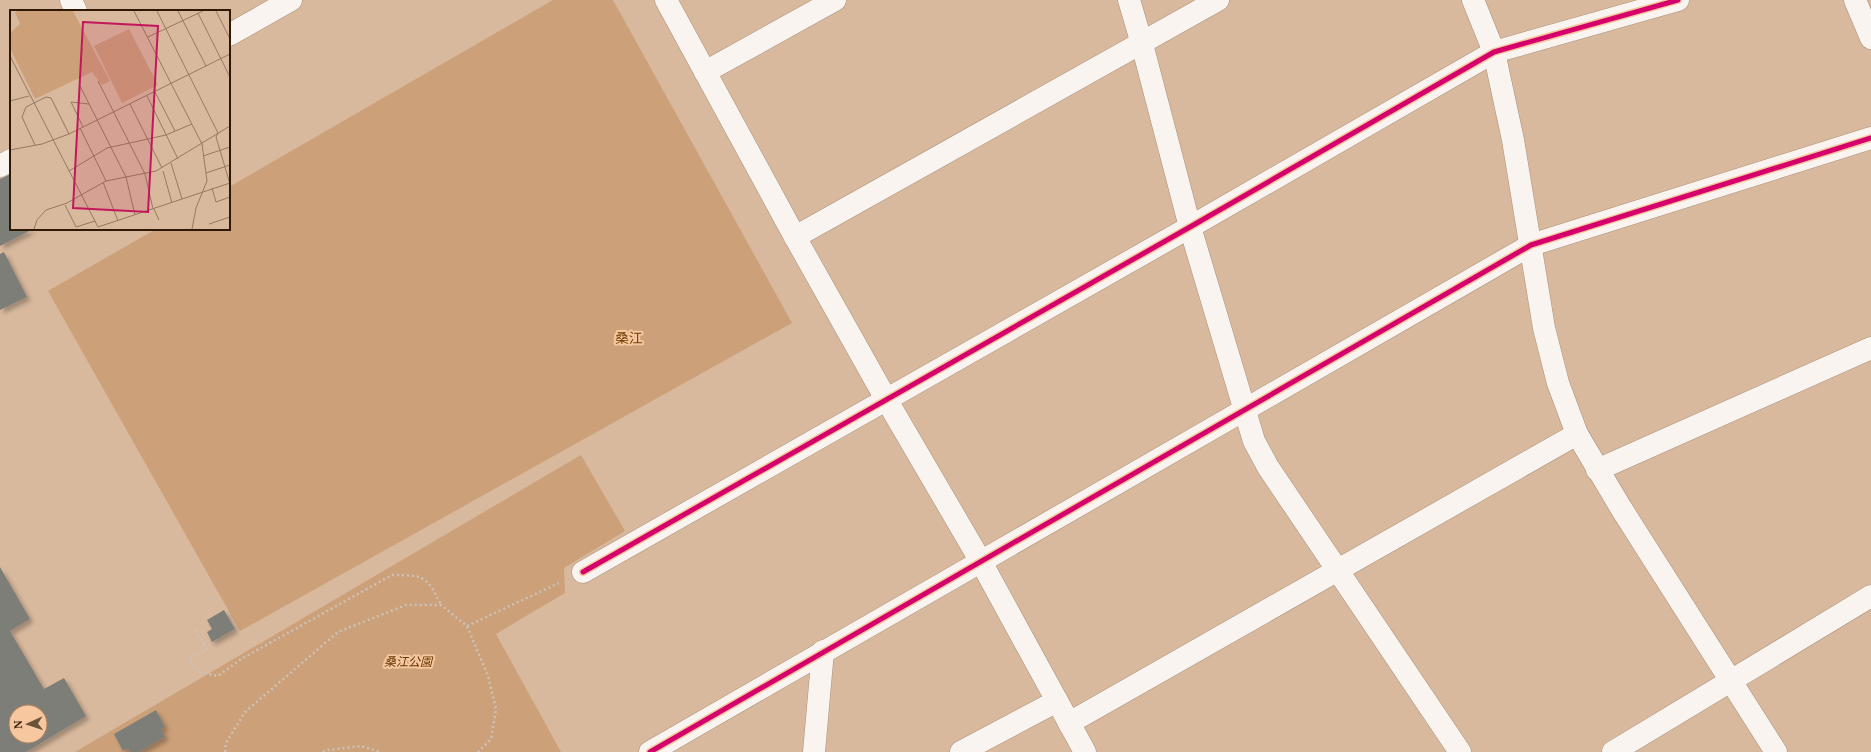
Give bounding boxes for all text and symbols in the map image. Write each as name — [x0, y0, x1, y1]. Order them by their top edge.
inset map — [10, 10, 230, 230]
district label: 桑江 — [615, 328, 643, 347]
park label: 桑江公園 — [384, 653, 434, 670]
north arrow — [8, 704, 48, 744]
text: N — [10, 719, 25, 729]

